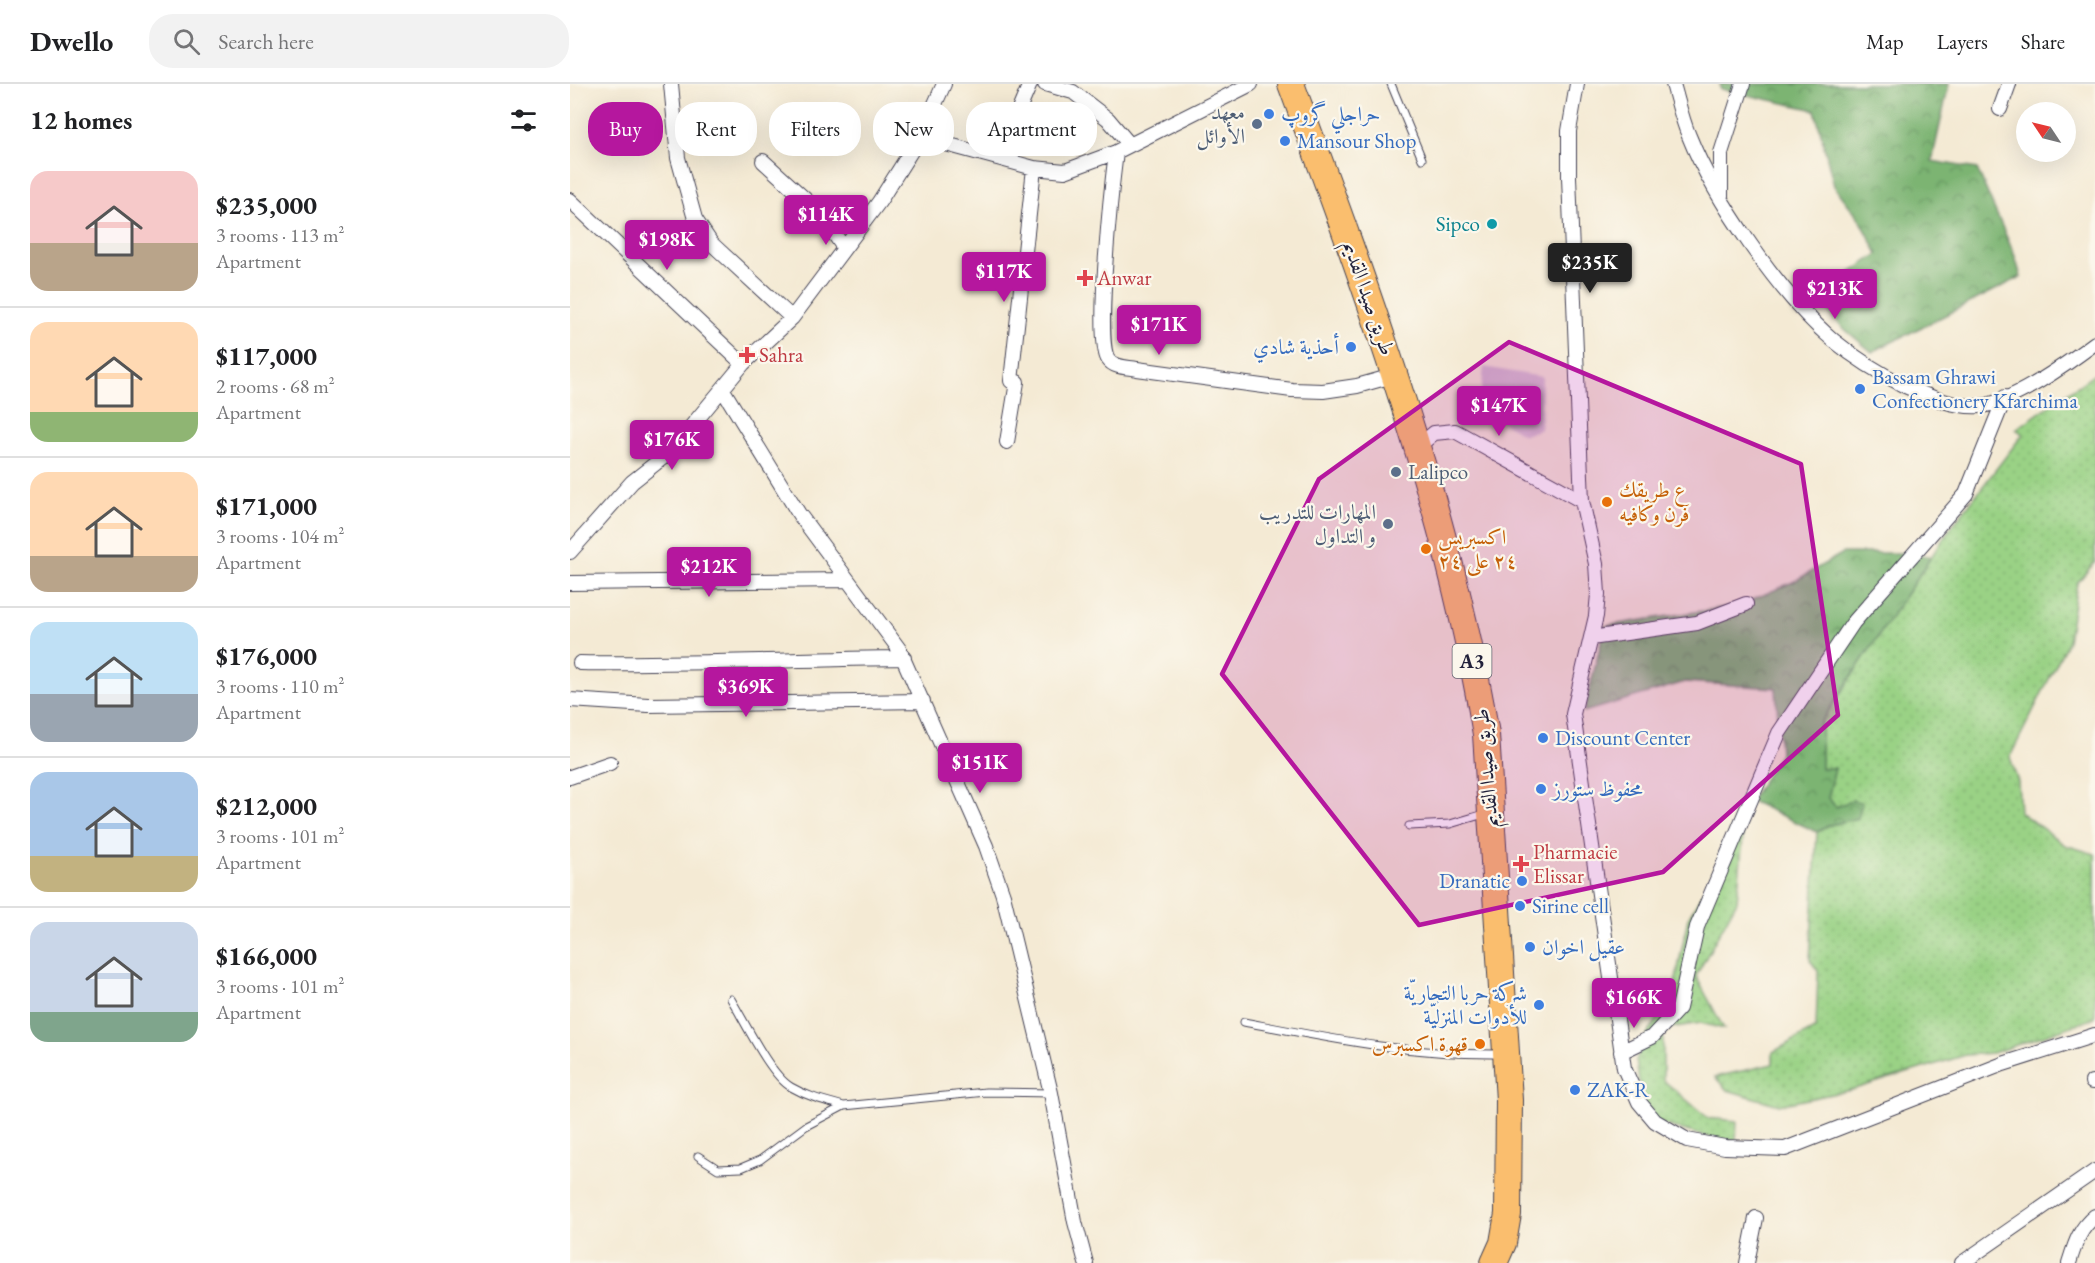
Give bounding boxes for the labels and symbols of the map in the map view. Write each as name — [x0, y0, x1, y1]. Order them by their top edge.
place label: معهد الأوائل — [1196, 98, 1245, 151]
place label: حراجلي گروپ — [1281, 100, 1380, 134]
north arrow — [2016, 102, 2076, 162]
marker: حراجلي گروپ — [1262, 107, 1276, 121]
marker: معهد الأوائل — [1250, 117, 1264, 131]
place label: Mansour Shop — [1297, 127, 1416, 154]
marker: Mansour Shop — [1278, 134, 1292, 148]
pin: $114K — [784, 195, 868, 246]
place label: Sipco — [1436, 210, 1480, 237]
marker: Sipco — [1485, 217, 1499, 231]
pin: $198K — [625, 220, 709, 271]
street label: طريق صيدا القديم — [1333, 237, 1402, 360]
pin: $235K — [1548, 243, 1632, 294]
pin: $117K — [962, 252, 1046, 303]
place label: Anwar — [1096, 264, 1152, 291]
pin: $213K — [1793, 269, 1877, 320]
marker: Anwar — [1078, 271, 1092, 285]
pin: $171K — [1117, 305, 1201, 356]
place label: أحذية شادي — [1253, 332, 1339, 363]
marker: أحذية شادي — [1344, 340, 1358, 354]
place label: Sahra — [759, 341, 804, 368]
marker: Sahra — [740, 348, 754, 362]
place label: Bassam Ghrawi Confectionery Kfarchima — [1872, 363, 2079, 414]
marker: Bassam Ghrawi Confectionery Kfarchima — [1853, 382, 1867, 396]
pin: $147K — [1457, 386, 1541, 437]
pin: $176K — [630, 420, 714, 471]
place label: Lalipco — [1408, 458, 1468, 485]
marker: Lalipco — [1389, 465, 1403, 479]
place label: ع طريقك فرن وكافيه — [1619, 476, 1690, 527]
marker: ع طريقك فرن وكافيه — [1600, 495, 1614, 509]
place label: المهارات للتدريب و التداول — [1259, 498, 1376, 549]
marker: المهارات للتدريب و التداول — [1381, 517, 1395, 531]
place label: اكسبريس ٢٤ على ٢٤ — [1438, 523, 1518, 577]
marker: اكسبريس ٢٤ على ٢٤ — [1419, 542, 1433, 556]
pin: $212K — [667, 547, 751, 598]
road number: A3 — [1452, 644, 1492, 678]
pin: $369K — [704, 667, 788, 718]
street label: طريق صيدا القديم — [1467, 707, 1509, 829]
place label: Discount Center — [1555, 724, 1690, 751]
marker: Discount Center — [1536, 731, 1550, 745]
pin: $151K — [938, 743, 1022, 794]
place label: محفوظ ستورز — [1551, 775, 1643, 802]
marker: محفوظ ستورز — [1534, 782, 1548, 796]
place label: Pharmacie Elissar — [1533, 838, 1617, 889]
marker: Pharmacie Elissar — [1514, 857, 1528, 871]
place label: Dranatic — [1439, 867, 1510, 894]
marker: Dranatic — [1515, 874, 1529, 888]
place label: Sirine cell — [1532, 892, 1609, 919]
marker: Sirine cell — [1513, 899, 1527, 913]
place label: عقيل اخوان — [1542, 933, 1625, 962]
marker: عقيل اخوان — [1523, 940, 1537, 954]
place label: شركة حربا التجاريّة للأدوات المنزليّة — [1403, 978, 1527, 1030]
pin: $166K — [1592, 978, 1676, 1029]
marker: شركة حربا التجاريّة للأدوات المنزليّة — [1532, 998, 1546, 1012]
place label: قهوة اكسبرس — [1372, 1030, 1468, 1057]
marker: قهوة اكسبرس — [1473, 1037, 1487, 1051]
place label: ZAK-R — [1587, 1076, 1650, 1103]
marker: ZAK-R — [1568, 1083, 1582, 1097]

